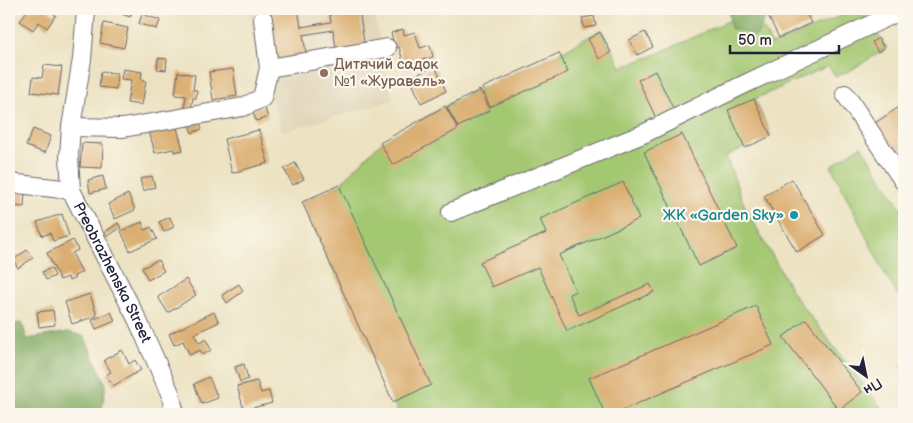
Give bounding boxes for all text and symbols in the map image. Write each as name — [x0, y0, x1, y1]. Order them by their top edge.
scale bar — [730, 22, 839, 54]
text: 50 m — [738, 31, 772, 50]
place label: Дитячий садок №1 «Журавель» — [334, 55, 446, 91]
marker: Дитячий садок №1 «Журавель» — [318, 67, 330, 79]
street label: Preobrazhenska Street — [69, 199, 156, 346]
place label: ЖК «Garden Sky» — [663, 206, 784, 225]
marker: ЖК «Garden Sky» — [788, 209, 800, 221]
north arrow — [840, 350, 890, 400]
text: Пн — [860, 374, 885, 399]

